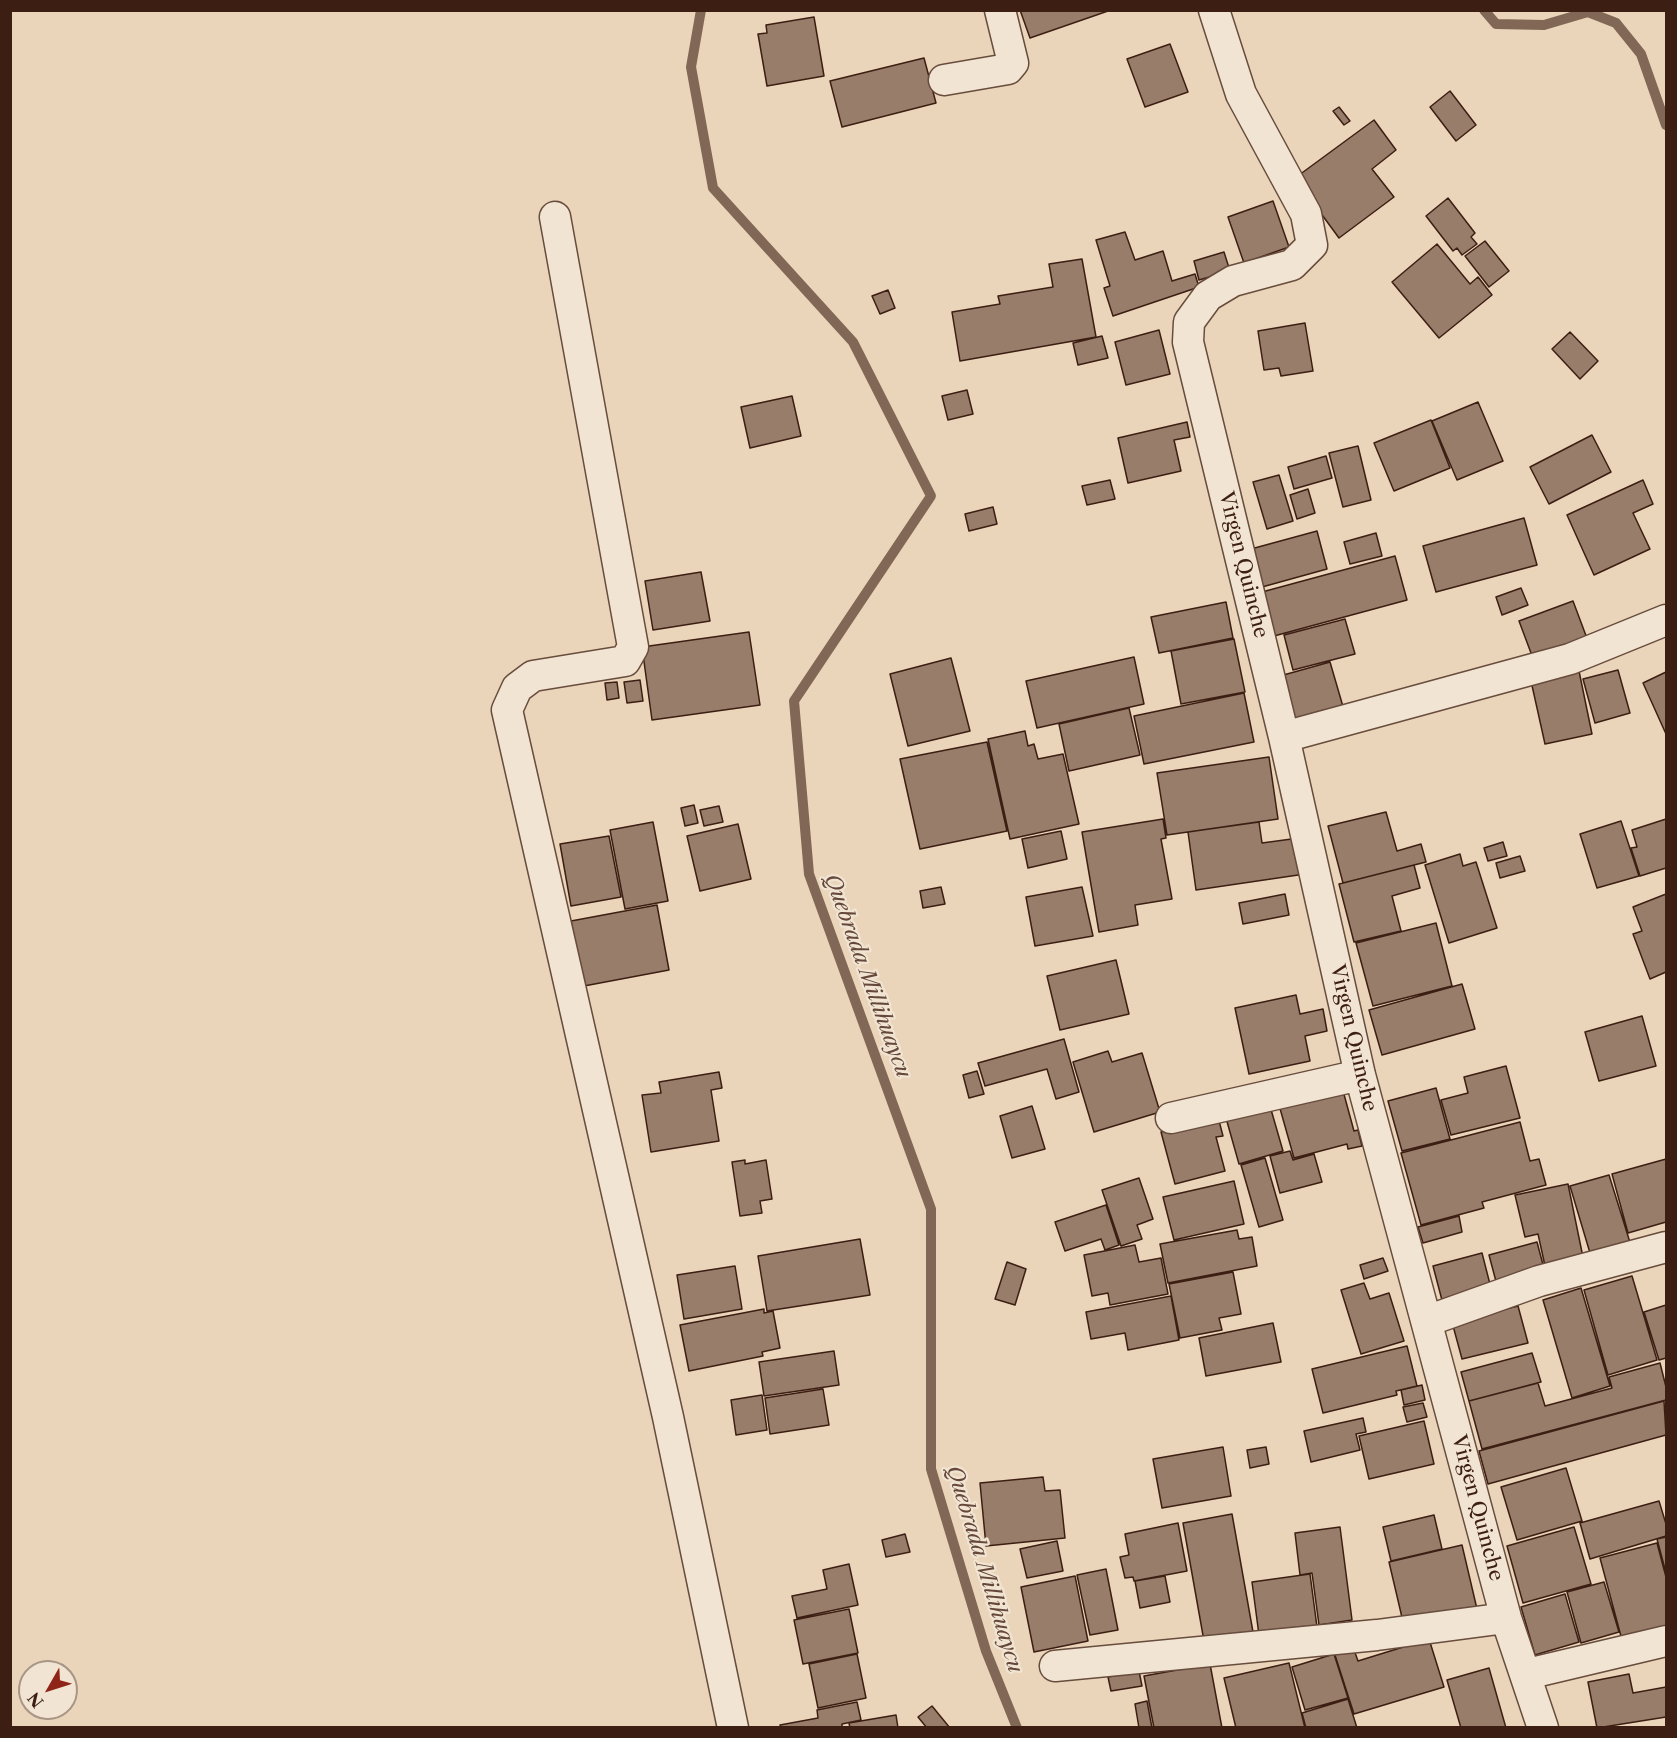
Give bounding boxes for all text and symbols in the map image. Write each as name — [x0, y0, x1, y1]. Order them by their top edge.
street label: Virgen Quinche — [1213, 489, 1273, 641]
water label: Quebrada Millihuaycu — [818, 871, 916, 1081]
street label: Virgen Quinche — [1324, 962, 1382, 1114]
street label: Virgen Quinche — [1446, 1432, 1508, 1584]
water label: Quebrada Millihuaycu — [941, 1463, 1027, 1675]
north arrow — [18, 1660, 78, 1720]
text: N — [23, 1688, 48, 1712]

